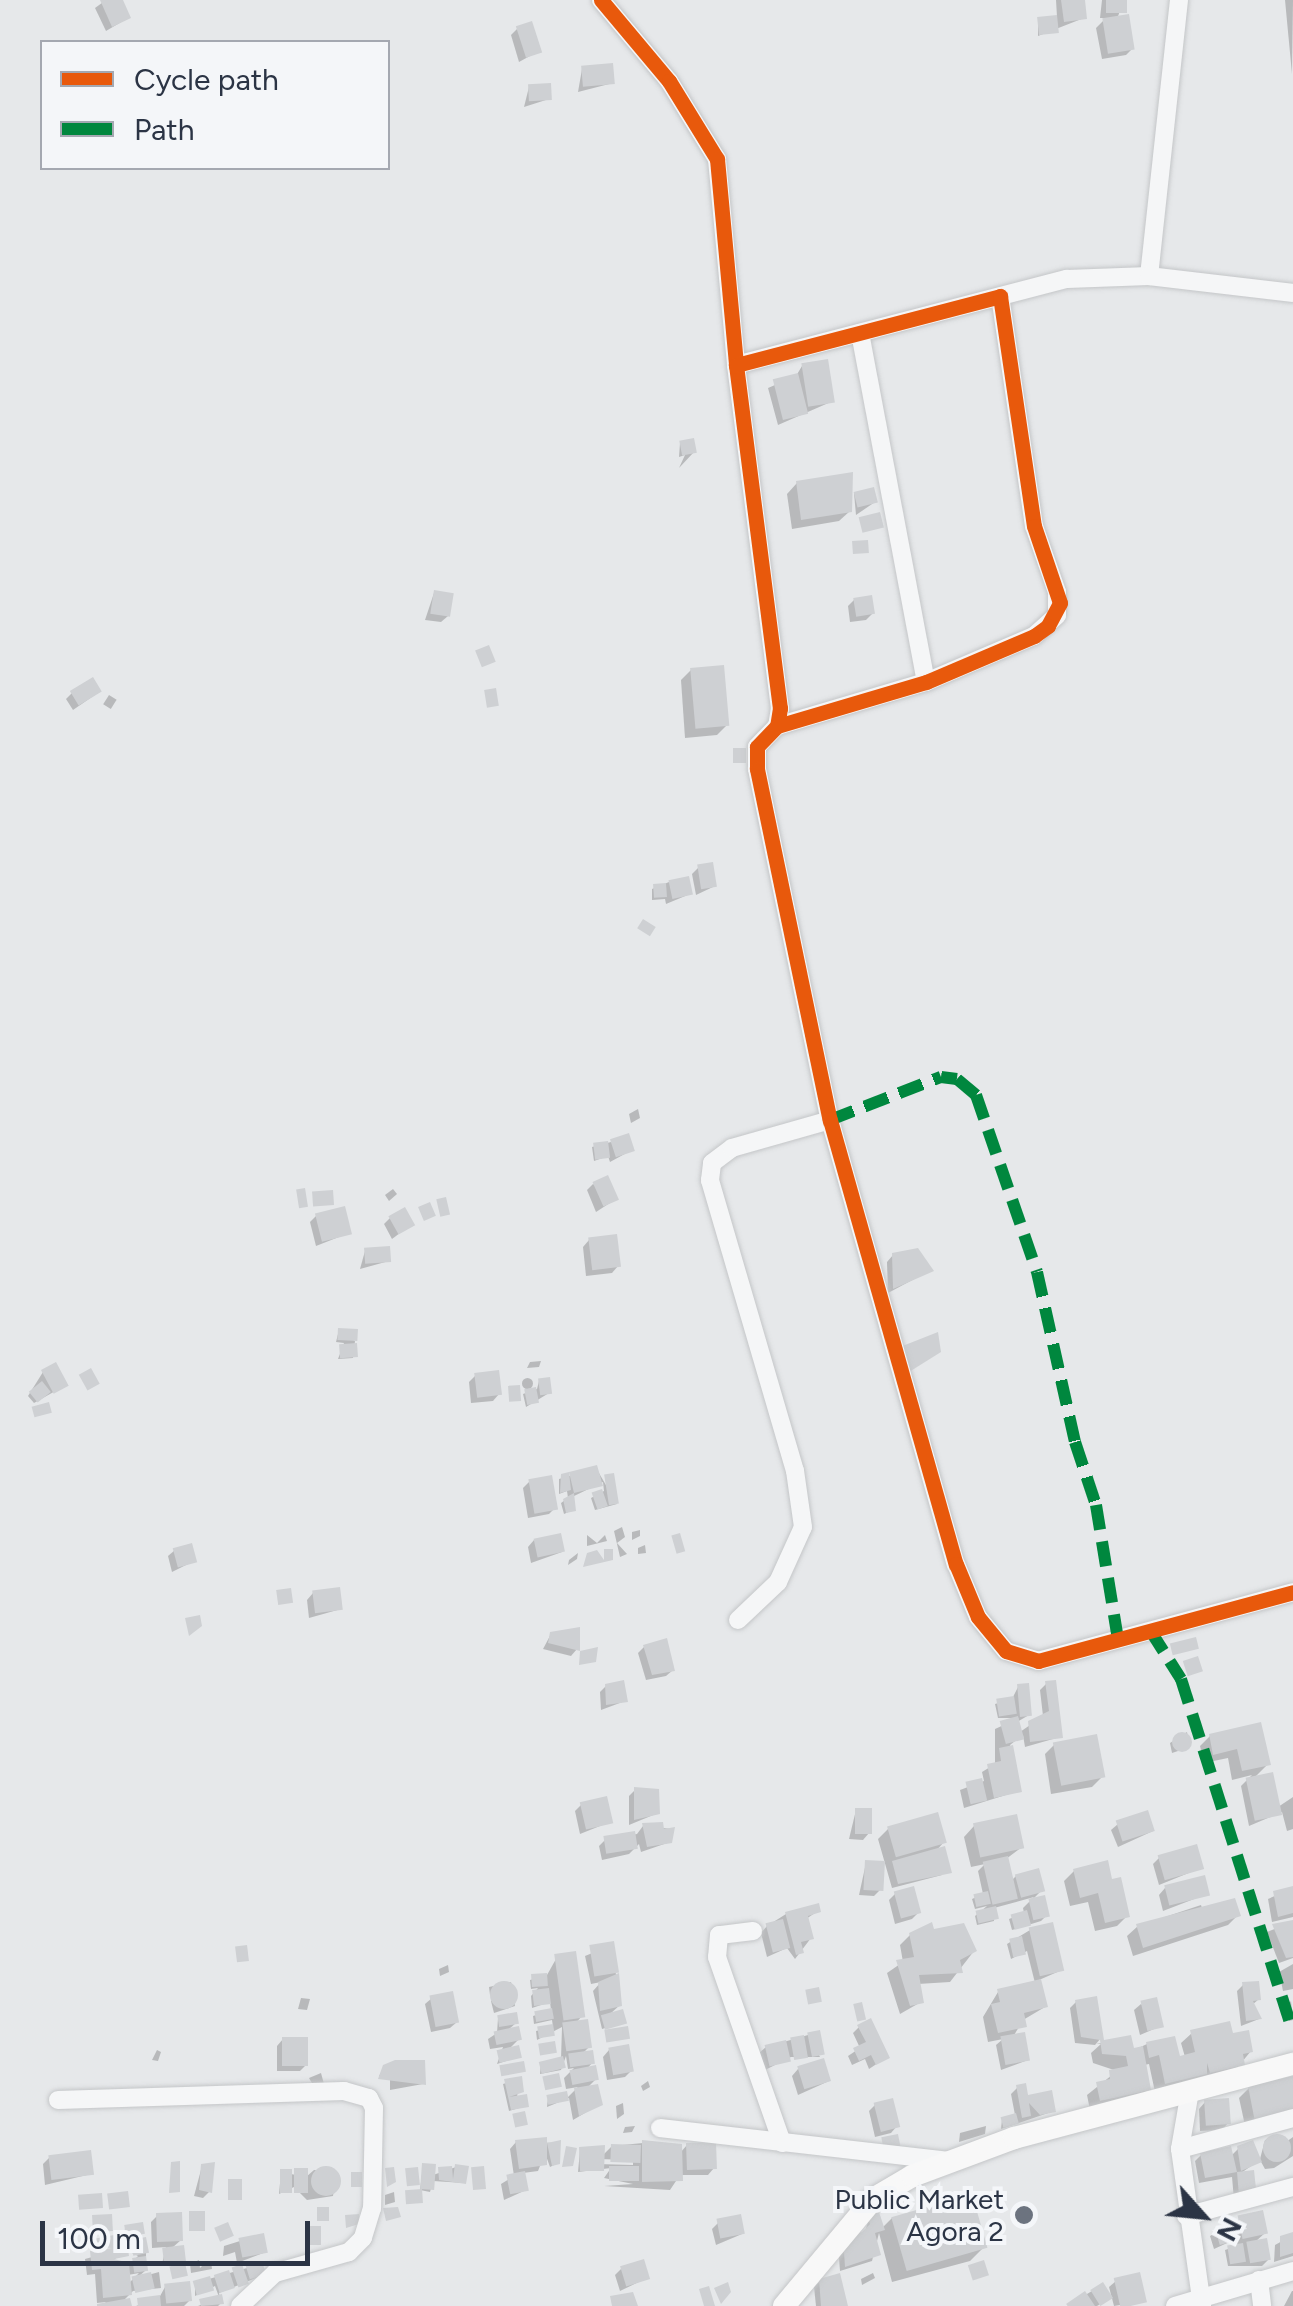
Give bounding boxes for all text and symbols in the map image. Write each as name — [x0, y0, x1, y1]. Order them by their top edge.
legend — [40, 40, 390, 170]
text: Cycle path — [134, 61, 279, 98]
text: Path — [134, 111, 194, 148]
north arrow — [1153, 2166, 1253, 2266]
place label: Public Market Agora 2 — [835, 2182, 1004, 2248]
scale bar — [45, 2201, 315, 2263]
marker: Public Market Agora 2 — [1013, 2204, 1035, 2226]
text: N — [1210, 2212, 1250, 2247]
text: 100 m — [57, 2220, 141, 2257]

